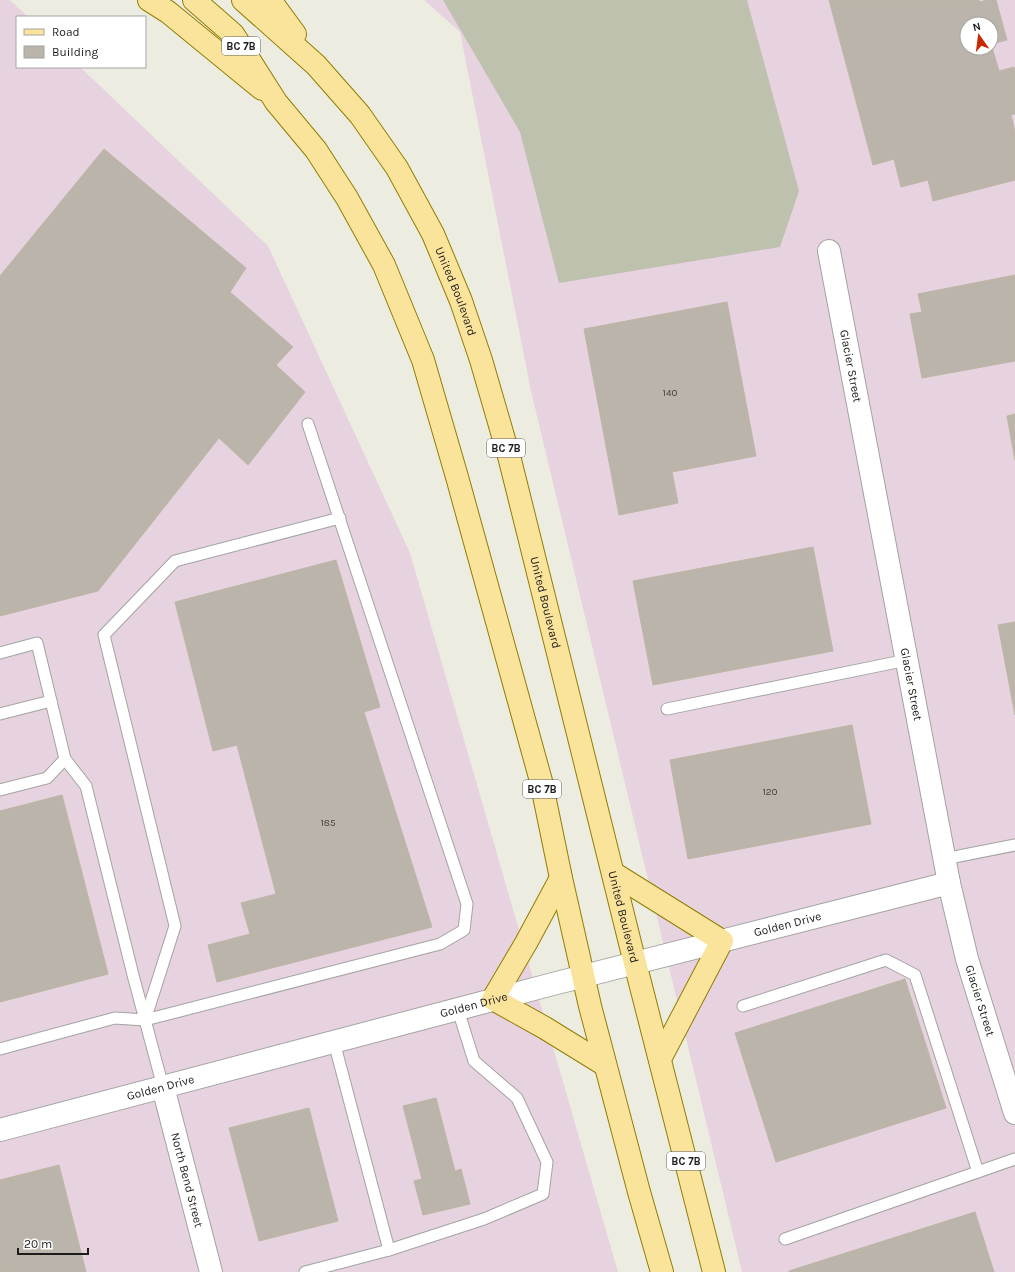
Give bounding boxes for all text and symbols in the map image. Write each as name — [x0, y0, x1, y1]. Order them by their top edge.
legend — [16, 16, 146, 68]
north arrow — [959, 16, 999, 56]
text: N — [971, 20, 982, 34]
text: Road — [52, 25, 80, 39]
road number: BC 7B — [222, 37, 260, 55]
text: Building — [52, 45, 99, 59]
street label: United Boulevard — [432, 245, 479, 338]
street label: Glacier Street — [837, 328, 865, 404]
house number: 140 — [663, 387, 677, 399]
road number: BC 7B — [487, 439, 525, 457]
street label: United Boulevard — [527, 555, 564, 650]
street label: Glacier Street — [897, 647, 925, 722]
road number: BC 7B — [523, 780, 561, 798]
house number: 120 — [762, 786, 778, 798]
house number: 185 — [320, 817, 336, 829]
street label: United Boulevard — [605, 869, 642, 964]
street label: Golden Drive — [752, 909, 823, 939]
street label: Glacier Street — [962, 963, 998, 1038]
street label: Golden Drive — [439, 989, 509, 1020]
street label: Golden Drive — [125, 1072, 196, 1103]
street label: North Bend Street — [168, 1131, 206, 1229]
road number: BC 7B — [667, 1152, 705, 1170]
scale bar — [18, 1230, 88, 1256]
text: 20 m — [24, 1237, 52, 1251]

